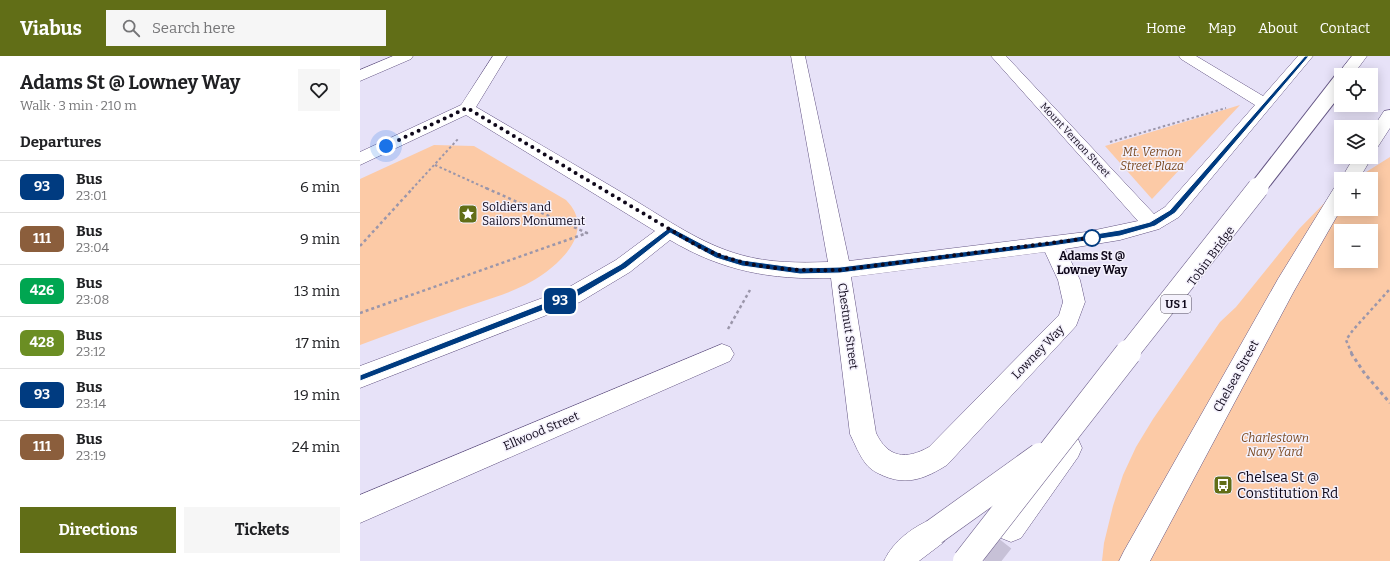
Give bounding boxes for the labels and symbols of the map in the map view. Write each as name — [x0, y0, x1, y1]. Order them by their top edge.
street label: Mount Vernon Street — [1037, 100, 1113, 180]
your location — [376, 136, 396, 156]
park label: Mt. Vernon Street Plaza — [1120, 145, 1184, 173]
place label: Soldiers and Sailors Monument — [482, 200, 586, 228]
place icon: Soldiers and Sailors Monument — [457, 203, 479, 225]
street label: Tobin Bridge — [1185, 223, 1237, 289]
marker: Adams St @ Lowney Way — [1083, 229, 1101, 247]
place label: Adams St @ Lowney Way — [1057, 249, 1128, 277]
street label: Chestnut Street — [835, 282, 861, 371]
line badge: 93 — [542, 288, 578, 314]
road number: US 1 — [1161, 295, 1191, 313]
street label: Lowney Way — [1009, 322, 1068, 382]
street label: Chelsea Street — [1210, 337, 1262, 414]
street label: Ellwood Street — [501, 409, 581, 453]
park label: Charlestown Navy Yard — [1241, 431, 1309, 459]
place label: Chelsea St @ Constitution Rd — [1237, 469, 1338, 502]
bus stop icon: Chelsea St @ Constitution Rd — [1212, 474, 1234, 496]

